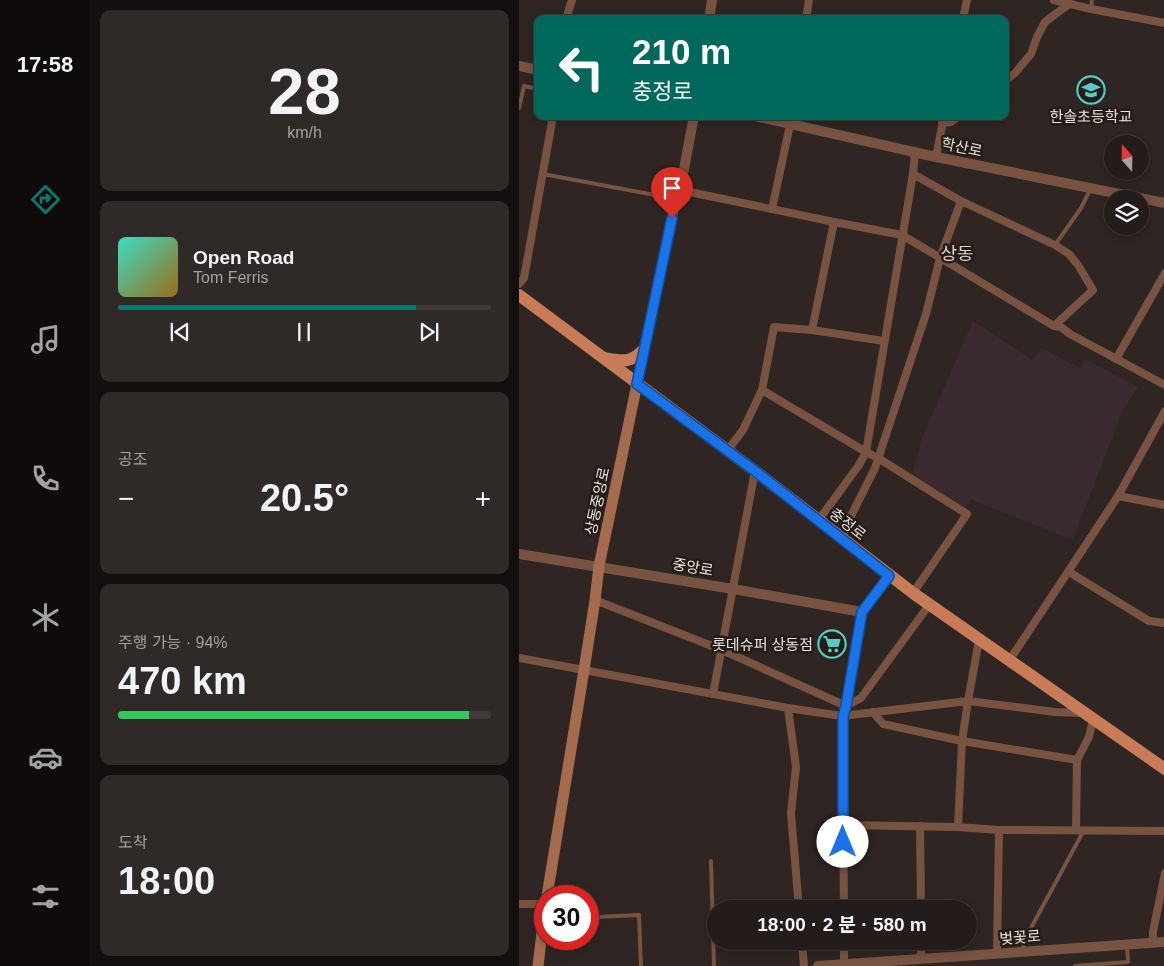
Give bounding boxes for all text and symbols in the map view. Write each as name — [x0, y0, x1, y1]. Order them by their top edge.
text: 210 m — [632, 32, 731, 71]
icon: left — [549, 35, 614, 100]
text: 17:58 — [17, 52, 73, 77]
text: 28 — [268, 55, 341, 128]
school or university icon: 한솔초등학교 — [1076, 75, 1106, 105]
text: 충정로 — [632, 79, 693, 104]
place label: 한솔초등학교 — [1050, 108, 1132, 125]
text: km/h — [287, 124, 322, 141]
street label: 학산로 — [940, 134, 984, 160]
north arrow — [1104, 135, 1149, 180]
map controls — [1104, 135, 1149, 235]
pin — [651, 167, 693, 218]
icon: arrive — [658, 174, 686, 202]
icon: directions — [28, 182, 63, 217]
button: layers — [1104, 190, 1149, 235]
district label: 상동 — [940, 244, 974, 264]
text: Open Road — [193, 247, 294, 268]
text: Tom Ferris — [193, 269, 269, 286]
icon: previous — [166, 318, 194, 346]
icon: pause — [290, 318, 318, 346]
icon: next — [415, 318, 443, 346]
icon: music — [28, 322, 63, 357]
text: 공조 — [118, 451, 147, 468]
icon: phone — [28, 461, 63, 496]
street label: 상동중앙로 — [582, 465, 612, 537]
text: 20.5° — [260, 477, 349, 519]
text: − — [118, 483, 134, 514]
text: + — [475, 483, 491, 514]
street label: 충정로 — [826, 505, 870, 543]
street label: 중앙로 — [671, 555, 715, 579]
icon: climate — [28, 600, 63, 635]
supermarket icon: 롯데슈퍼 상동점 — [817, 629, 847, 659]
text: 주행 가능 · 94% — [118, 634, 228, 651]
place label: 롯데슈퍼 상동점 — [712, 636, 813, 653]
text: 470 km — [118, 660, 247, 702]
icon: car — [28, 740, 63, 775]
position arrow — [816, 815, 868, 867]
text: 도착 — [118, 834, 147, 851]
text: 18:00 — [118, 860, 215, 902]
icon: filters — [28, 879, 63, 914]
speed limit sign: 30 — [534, 885, 599, 950]
text: 18:00 · 2 분 · 580 m — [757, 914, 927, 935]
street label: 벚꽃로 — [999, 927, 1041, 947]

